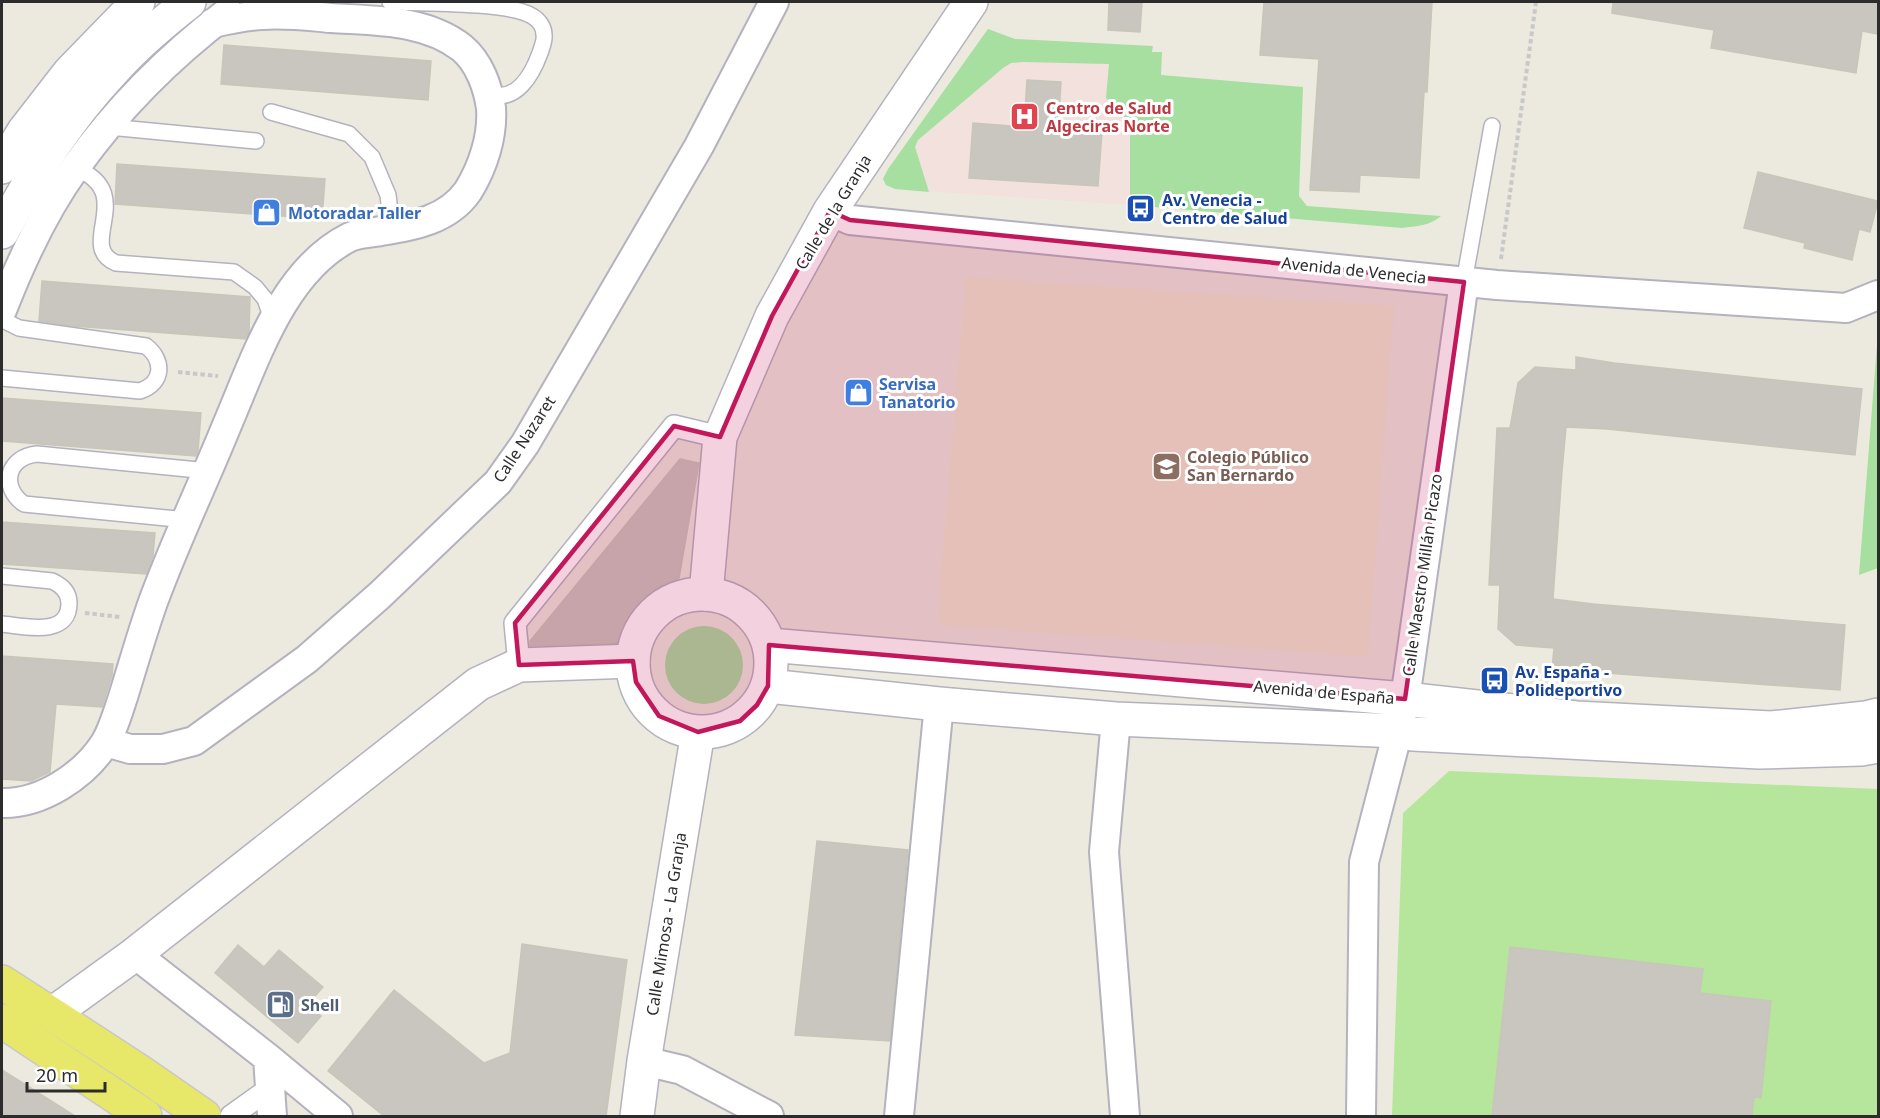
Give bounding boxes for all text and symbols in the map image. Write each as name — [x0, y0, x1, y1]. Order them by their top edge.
place label: Centro de Salud Algeciras Norte — [1046, 97, 1172, 137]
hospital icon: Centro de Salud Algeciras Norte — [1009, 101, 1041, 133]
street label: Calle de la Granja — [790, 150, 876, 274]
place label: Av. Venecia - Centro de Salud — [1162, 189, 1288, 229]
bus stop icon: Av. Venecia - Centro de Salud — [1125, 193, 1157, 225]
shop icon: Motoradar Taller — [251, 197, 283, 229]
place label: Motoradar Taller — [288, 202, 421, 224]
street label: Avenida de Venecia — [1281, 251, 1427, 289]
place label: Servisa Tanatorio — [879, 373, 955, 413]
shop icon: Servisa Tanatorio — [842, 377, 874, 409]
street label: Calle Nazaret — [488, 391, 560, 487]
place label: Colegio Público San Bernardo — [1187, 446, 1309, 486]
school or university icon: Colegio Público San Bernardo — [1150, 450, 1182, 482]
street label: Calle Maestro Millán Picazo — [1397, 472, 1447, 678]
place label: Av. España - Polideportivo — [1515, 661, 1622, 701]
bus stop icon: Av. España - Polideportivo — [1478, 665, 1510, 697]
street label: Avenida de España — [1252, 675, 1396, 709]
street label: Calle Mimosa - La Granja — [641, 831, 691, 1017]
fuel station icon: Shell — [264, 989, 296, 1021]
place label: Shell — [301, 994, 339, 1016]
scale bar — [27, 1055, 105, 1093]
text: 20 m — [36, 1063, 78, 1087]

